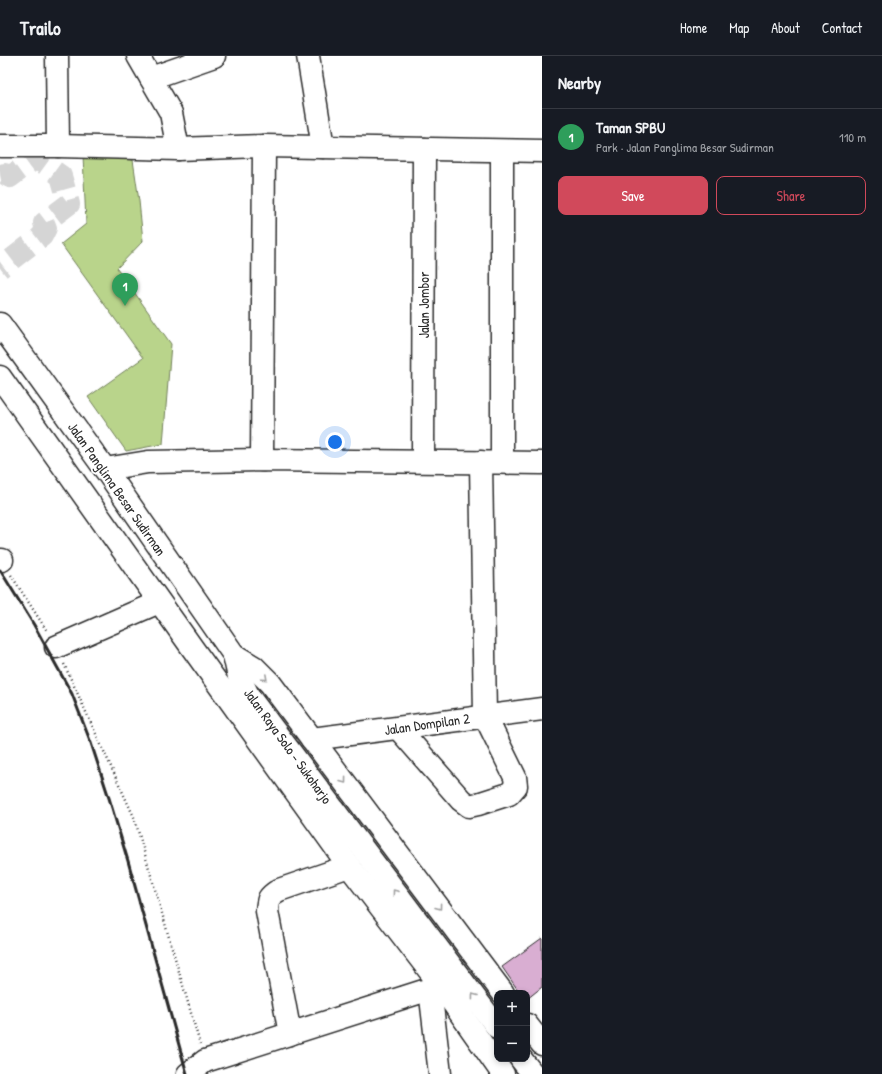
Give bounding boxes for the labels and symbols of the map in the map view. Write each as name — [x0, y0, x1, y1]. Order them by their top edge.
street label: Jalan Jombor — [414, 271, 433, 338]
pin: 1 — [112, 273, 138, 306]
street label: Jalan Panglima Besar Sudirman — [63, 418, 171, 560]
your location — [325, 432, 345, 452]
one-way arrow — [260, 673, 268, 680]
street label: Jalan Raya Solo - Sukoharjo — [239, 684, 337, 808]
street label: Jalan Dompilan 2 — [383, 708, 471, 740]
one-way arrow — [339, 777, 347, 784]
one-way arrow — [393, 889, 400, 896]
one-way arrow — [434, 903, 441, 910]
one-way arrow — [471, 993, 478, 1000]

